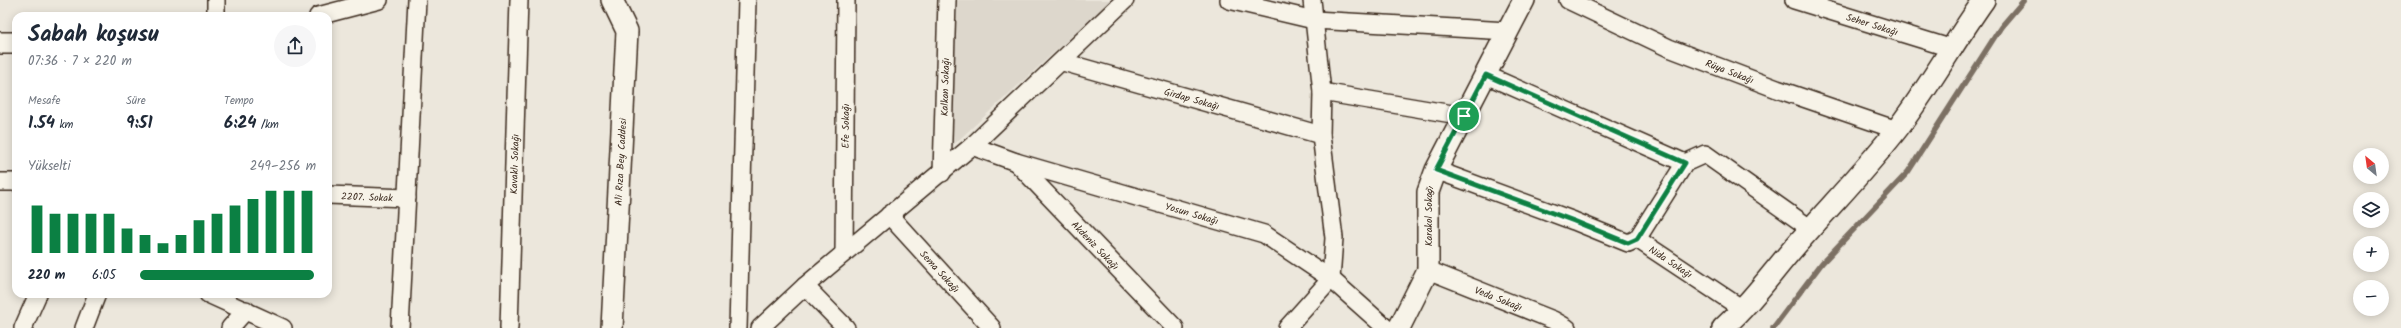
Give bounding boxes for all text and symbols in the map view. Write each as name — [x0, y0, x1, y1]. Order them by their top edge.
street label: Seher Sokağı — [1844, 10, 1900, 41]
text: Sabah koşusu — [28, 18, 159, 53]
button: share — [274, 25, 316, 67]
text: 07:36 · 7 × 220 m — [28, 51, 132, 72]
street label: Rüya Sokağı — [1703, 56, 1756, 89]
street label: Kalkan Sokağı — [937, 57, 954, 116]
street label: Girdap Sokağı — [1162, 84, 1222, 115]
text: Mesafe — [28, 92, 61, 110]
text: Süre — [126, 92, 146, 110]
text: Tempo — [224, 92, 254, 110]
pin — [1447, 99, 1481, 133]
street label: Efe Sokağı — [838, 103, 854, 148]
icon: arrive — [1453, 105, 1475, 127]
text: 1.54 — [28, 110, 55, 137]
text: 9:51 — [126, 110, 153, 137]
text: 6:24 — [224, 110, 257, 137]
text: km — [55, 116, 73, 134]
text: /km — [257, 116, 279, 134]
street label: Ali Rıza Bey Caddesi — [611, 117, 631, 206]
street label: Kavaklı Sokağı — [506, 134, 524, 194]
north arrow — [2353, 148, 2389, 184]
map controls — [2353, 148, 2389, 316]
text: Yükselti — [28, 156, 71, 177]
text: 249–256 m — [250, 156, 316, 177]
street label: Karakol Sokağı — [1421, 183, 1439, 246]
street label: 2207. Sokak — [341, 189, 393, 206]
button: layers — [2353, 192, 2389, 228]
street label: Yosun Sokağı — [1163, 199, 1221, 230]
street label: Akdeniz Sokağı — [1067, 217, 1123, 274]
button: + — [2353, 236, 2389, 272]
street label: Nida Sokağı — [1645, 242, 1696, 283]
street label: Sema Sokağı — [916, 247, 964, 297]
text: 220 m — [28, 265, 65, 286]
text: 6:05 — [92, 265, 116, 286]
button: − — [2353, 280, 2389, 316]
street label: Veda Sokağı — [1472, 282, 1525, 316]

